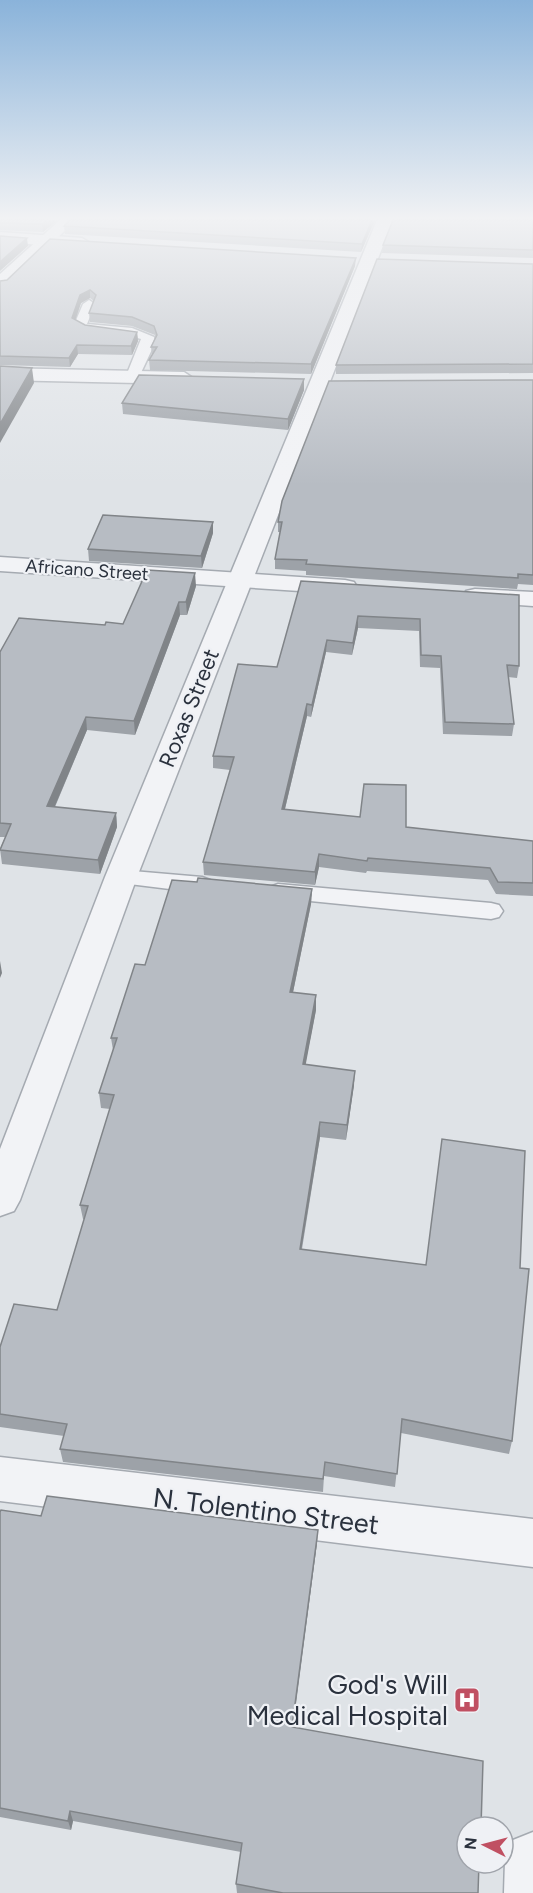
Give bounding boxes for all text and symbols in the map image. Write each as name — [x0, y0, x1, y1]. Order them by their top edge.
street label: Africano Street — [25, 555, 149, 585]
street label: Roxas Street — [153, 645, 225, 771]
street label: N. Tolentino Street — [151, 1481, 381, 1541]
place label: God's Will Medical Hospital — [247, 1668, 448, 1732]
hospital icon: God's Will Medical Hospital — [452, 1685, 482, 1715]
north arrow — [455, 1815, 515, 1875]
text: N — [460, 1836, 481, 1851]

